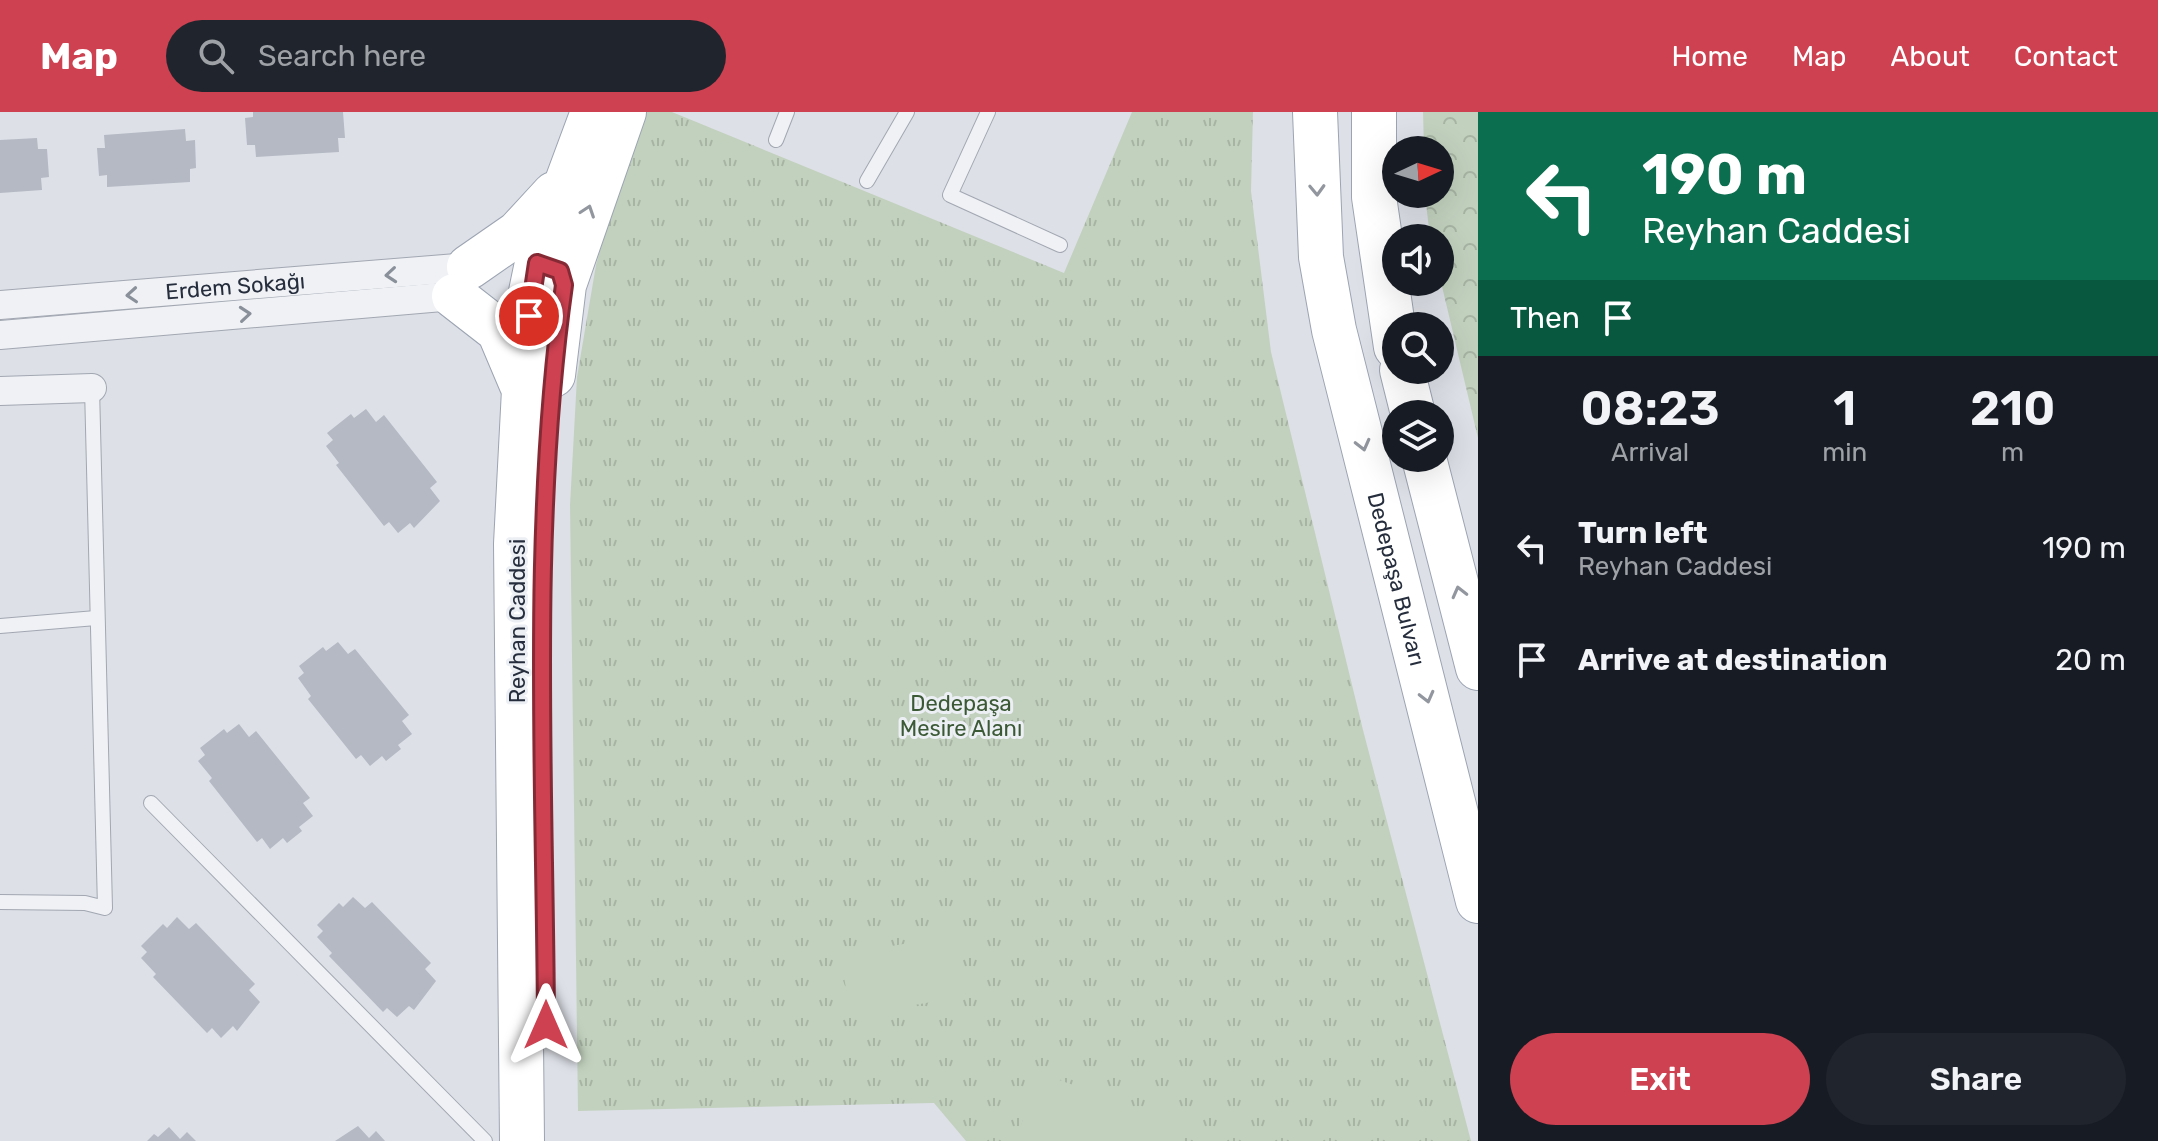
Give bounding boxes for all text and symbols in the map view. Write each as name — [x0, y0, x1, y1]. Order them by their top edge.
search box — [166, 20, 726, 92]
text: Map — [40, 33, 118, 79]
icon: search — [194, 34, 238, 78]
text: Search here — [258, 38, 426, 74]
text: Home — [1671, 40, 1748, 73]
text: Map — [1792, 40, 1846, 73]
text: About — [1890, 40, 1970, 73]
text: Contact — [2014, 40, 2118, 73]
north arrow — [1382, 136, 1454, 208]
map controls — [1382, 136, 1454, 472]
text: 190 m — [1642, 142, 1807, 208]
icon: left — [1510, 144, 1614, 248]
one-way arrow — [1308, 184, 1325, 197]
one-way arrow — [579, 205, 595, 219]
text: Reyhan Caddesi — [1642, 209, 1911, 252]
button: sound — [1382, 224, 1454, 296]
one-way arrow — [384, 266, 397, 283]
street label: Erdem Sokağı — [164, 267, 306, 305]
pin — [495, 282, 563, 350]
one-way arrow — [125, 286, 138, 303]
icon: arrive — [507, 294, 551, 338]
icon: arrive — [1596, 296, 1640, 340]
text: Then — [1510, 300, 1580, 336]
one-way arrow — [239, 306, 252, 323]
button: search — [1382, 312, 1454, 384]
text: 08:23 — [1581, 380, 1720, 437]
text: 1 — [1833, 380, 1856, 437]
text: 210 — [1970, 380, 2055, 437]
button: layers — [1382, 400, 1454, 472]
text: Arrival — [1611, 437, 1689, 468]
text: min — [1822, 437, 1867, 468]
text: m — [2001, 437, 2024, 468]
one-way arrow — [1353, 438, 1370, 452]
street label: Dedepaşa Bulvarı — [1362, 489, 1432, 668]
text: Turn left — [1578, 515, 1708, 551]
icon: left — [1510, 526, 1554, 570]
text: 190 m — [2042, 530, 2126, 566]
street label: Reyhan Caddesi — [504, 539, 531, 703]
text: Reyhan Caddesi — [1578, 551, 1772, 582]
one-way arrow — [1451, 586, 1468, 600]
icon: arrive — [1510, 638, 1554, 682]
text: Arrive at destination — [1578, 642, 1888, 678]
text: 20 m — [2055, 642, 2126, 678]
park label: Dedepaşa Mesire Alanı — [900, 690, 1022, 742]
one-way arrow — [1417, 690, 1434, 704]
position arrow — [504, 983, 588, 1067]
button: Exit — [1510, 1033, 1810, 1125]
button: Share — [1826, 1033, 2126, 1125]

